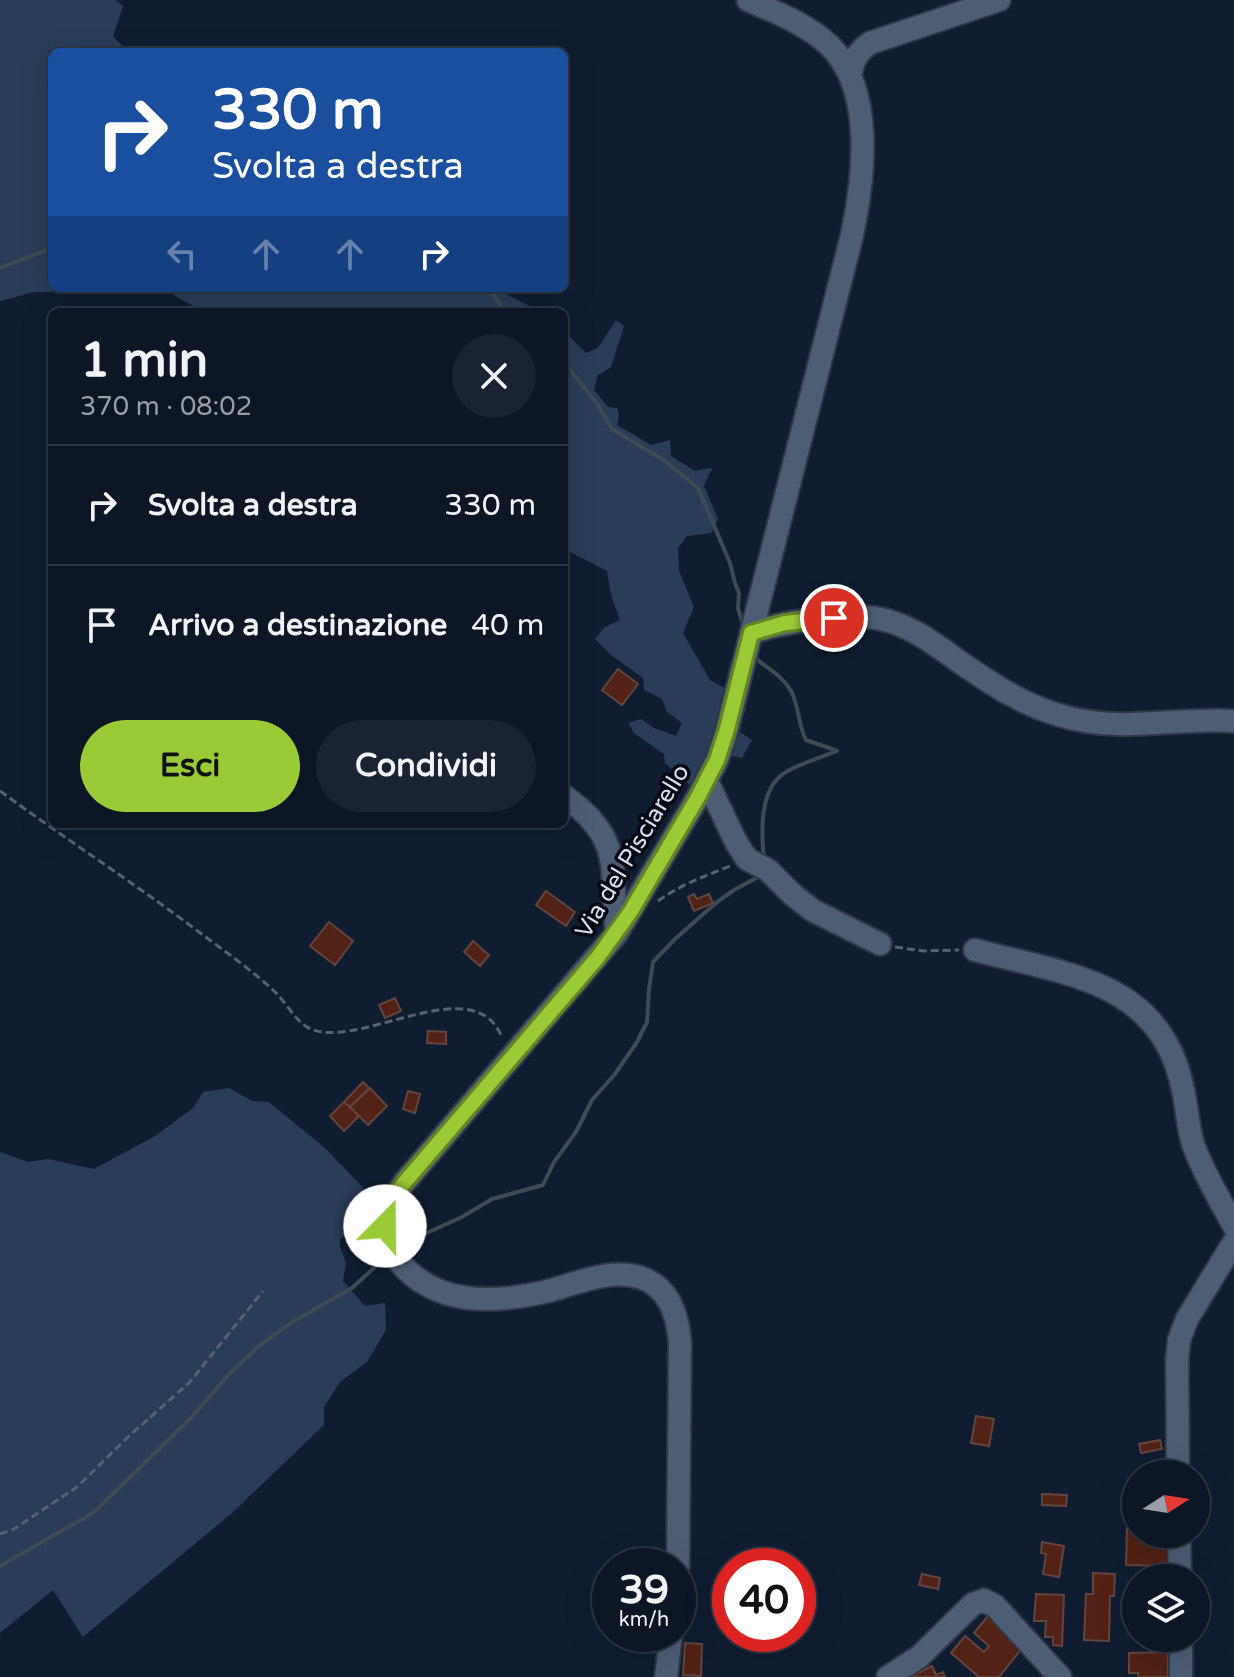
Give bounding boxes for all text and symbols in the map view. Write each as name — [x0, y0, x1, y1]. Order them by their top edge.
text: 330 m — [212, 77, 383, 144]
icon: right — [80, 80, 184, 184]
text: Svolta a destra — [212, 145, 464, 188]
icon: left — [160, 232, 204, 276]
icon: ahead — [244, 232, 288, 276]
icon: ahead — [328, 232, 372, 276]
icon: right — [412, 232, 456, 276]
text: 1 min — [80, 332, 208, 390]
button: close — [452, 334, 536, 418]
text: 370 m · 08:02 — [80, 391, 252, 422]
icon: right — [80, 483, 124, 527]
text: Svolta a destra — [148, 487, 358, 524]
text: 330 m — [444, 487, 536, 524]
pin — [800, 584, 868, 652]
icon: arrive — [812, 596, 856, 640]
icon: arrive — [80, 603, 124, 647]
text: Arrivo a destinazione — [148, 607, 447, 644]
text: 40 m — [471, 607, 544, 644]
button: Esci — [80, 720, 300, 812]
button: Condividi — [316, 720, 536, 812]
street label: Via del Pisciarello — [569, 759, 696, 943]
position arrow — [343, 1184, 427, 1268]
north arrow — [1122, 1460, 1210, 1548]
map controls — [1122, 1460, 1210, 1652]
speed limit sign: 40 — [712, 1548, 816, 1652]
button: layers — [1122, 1564, 1210, 1652]
text: 39 — [619, 1566, 669, 1614]
text: km/h — [619, 1608, 669, 1632]

